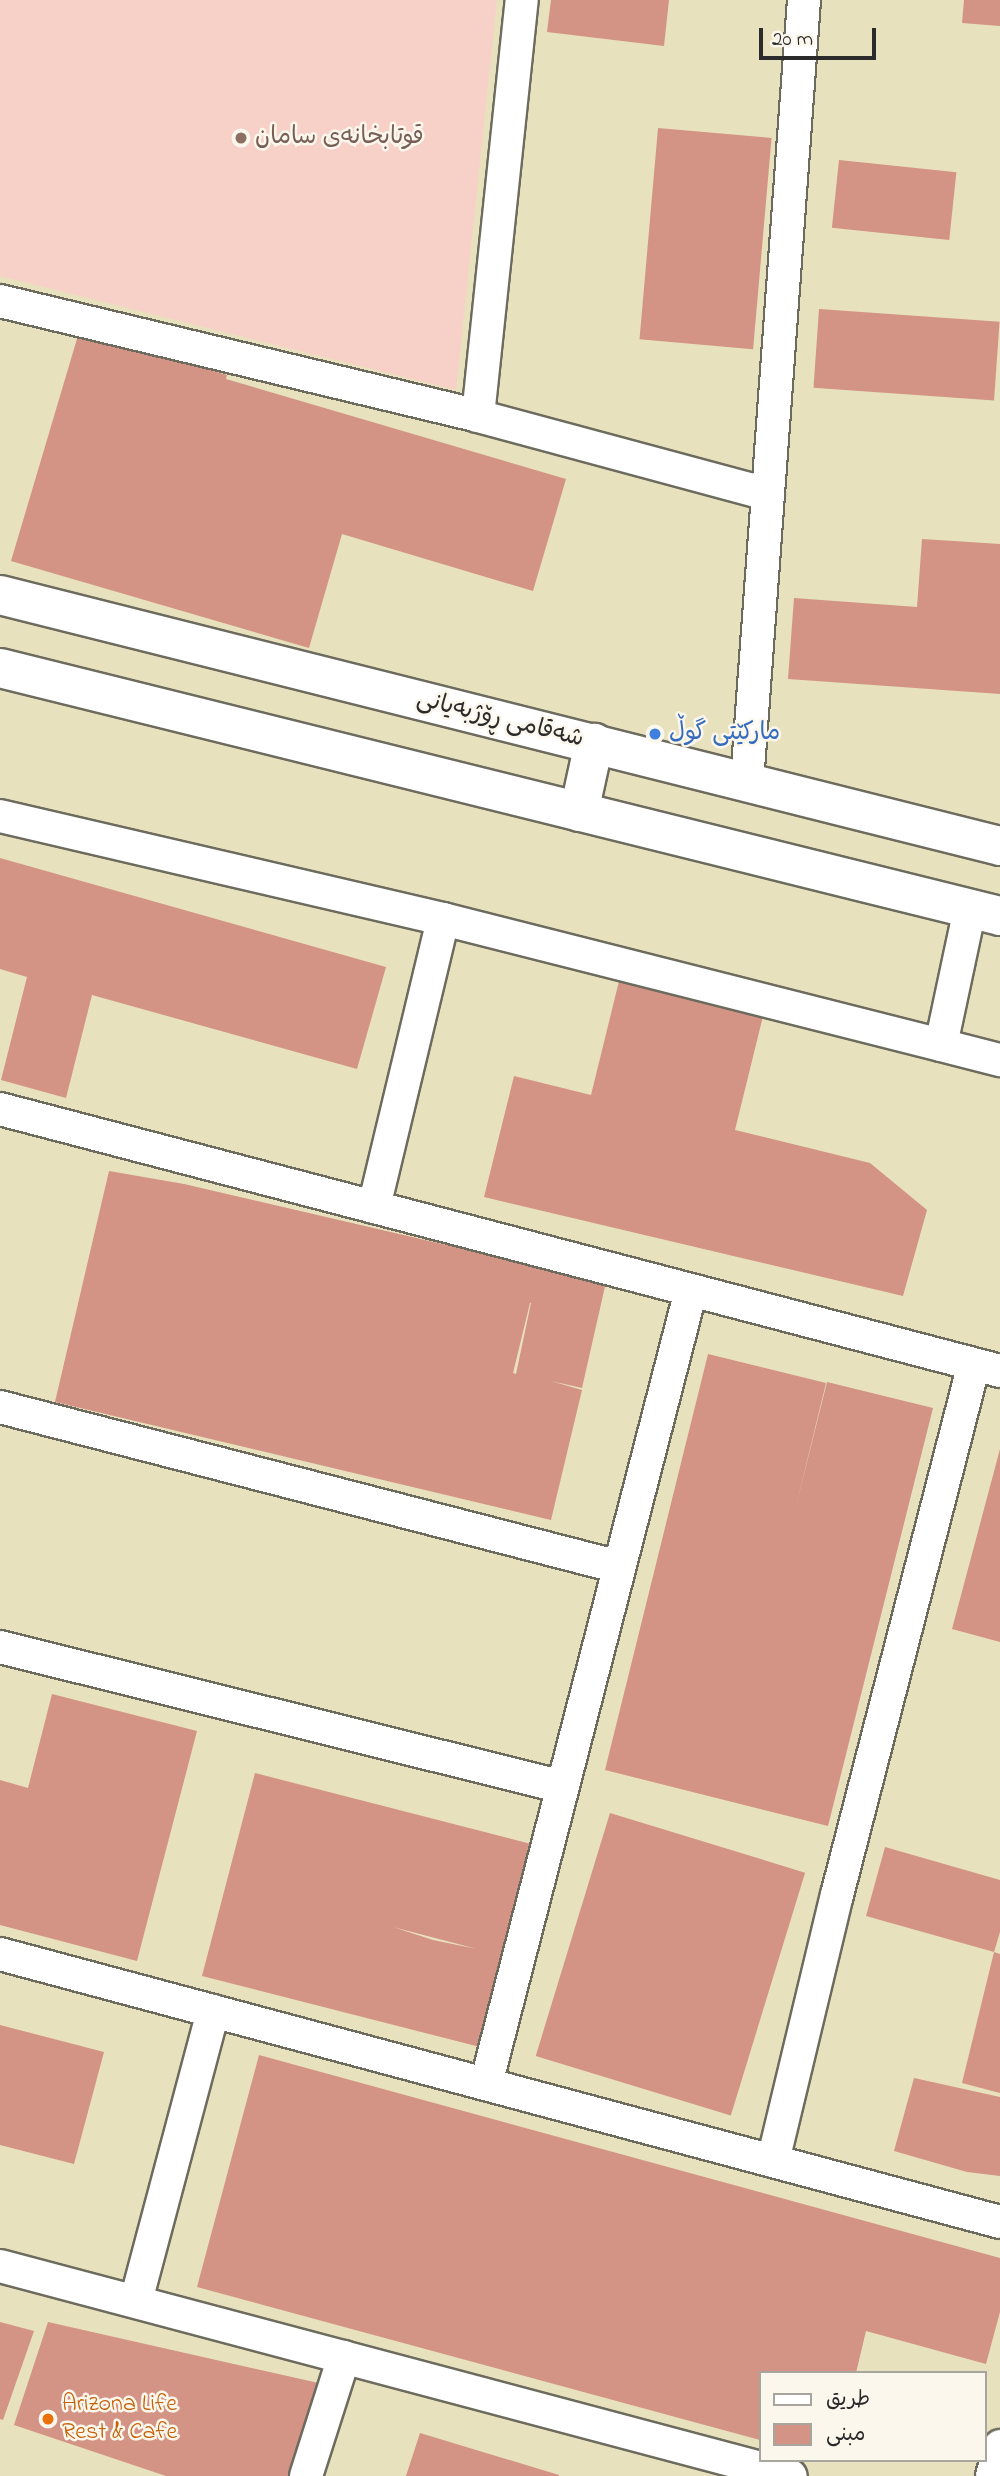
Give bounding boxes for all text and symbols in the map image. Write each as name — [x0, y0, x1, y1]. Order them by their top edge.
scale bar — [762, 14, 879, 58]
text: 20 m — [772, 25, 813, 55]
place label: قوتابخانەی سامان — [255, 124, 424, 152]
marker: قوتابخانەی سامان — [233, 130, 249, 146]
street label: شەقامی ڕۆژبەیانی — [413, 685, 587, 755]
place label: مارکێتی گوڵ — [669, 720, 780, 748]
marker: مارکێتی گوڵ — [647, 726, 663, 742]
legend — [758, 2371, 986, 2462]
text: طريق — [826, 2385, 870, 2415]
place label: Arizona Life Rest & Cafe — [62, 2391, 177, 2447]
marker: Arizona Life Rest & Cafe — [40, 2411, 56, 2427]
text: مبنى — [826, 2420, 865, 2450]

